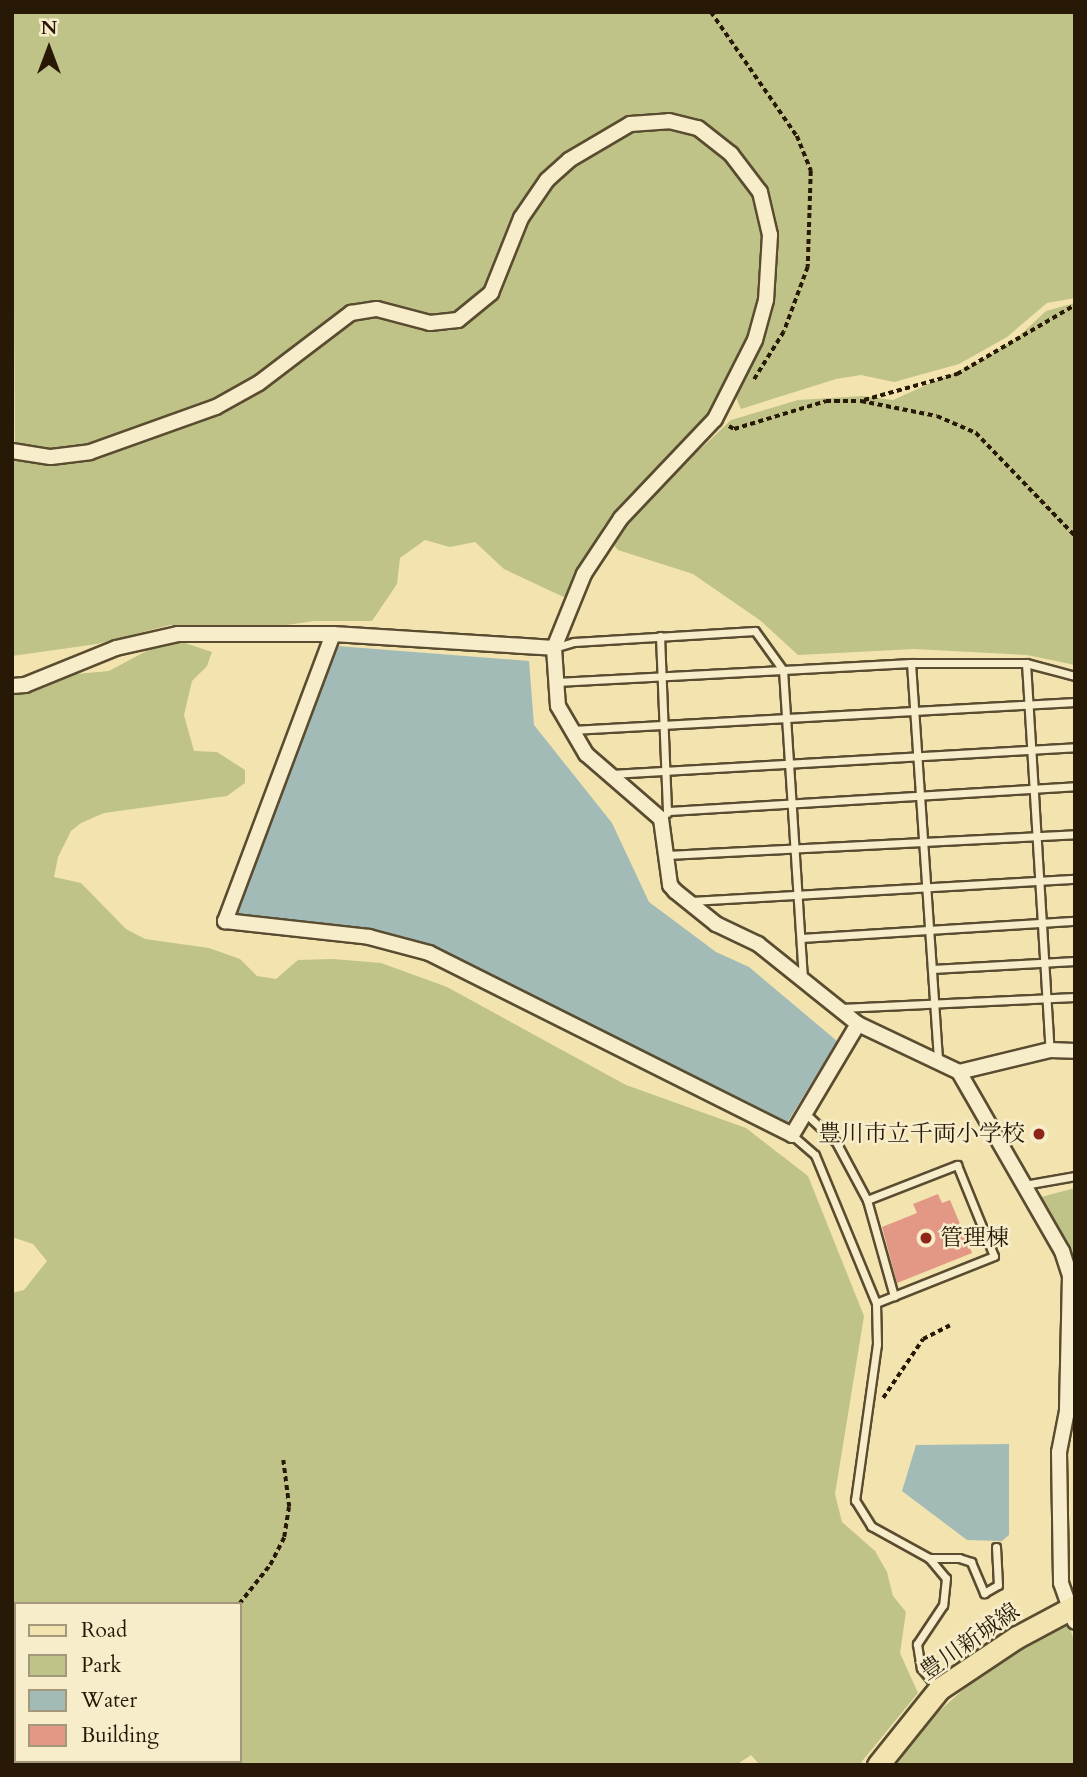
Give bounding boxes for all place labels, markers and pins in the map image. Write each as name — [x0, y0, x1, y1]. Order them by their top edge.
place label: 豊川市立千両小学校 — [818, 1120, 1025, 1148]
marker: 豊川市立千両小学校 — [1031, 1126, 1047, 1142]
place label: 管理棟 — [940, 1224, 1009, 1252]
marker: 管理棟 — [918, 1230, 934, 1246]

